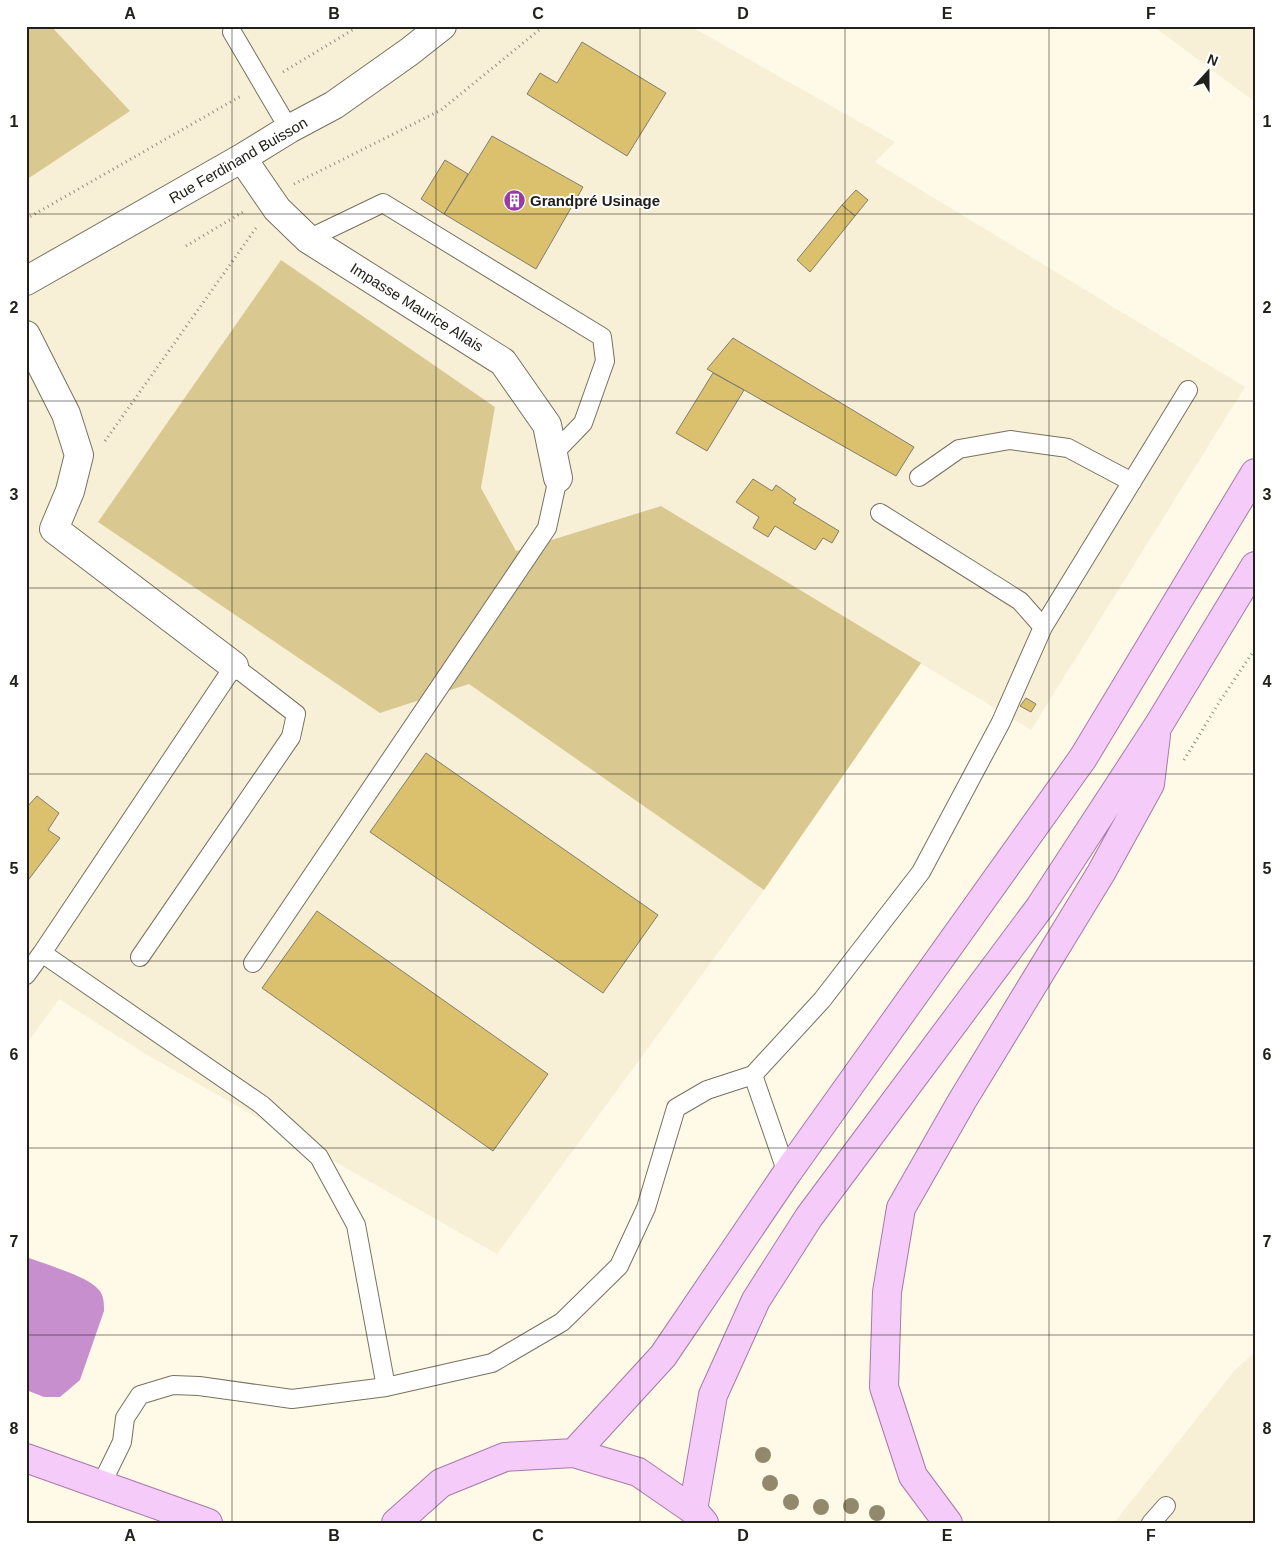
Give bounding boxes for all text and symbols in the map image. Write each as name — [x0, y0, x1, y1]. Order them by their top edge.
text: A — [124, 5, 136, 22]
text: B — [328, 5, 340, 22]
text: C — [532, 5, 544, 22]
text: D — [737, 5, 749, 22]
text: E — [942, 5, 953, 22]
text: F — [1146, 5, 1156, 22]
north arrow — [1184, 48, 1234, 98]
text: N — [1205, 51, 1220, 69]
text: 1 — [10, 113, 19, 130]
street label: Rue Ferdinand Buisson — [166, 113, 310, 207]
text: 1 — [1263, 113, 1272, 130]
building icon: Grandpré Usinage — [502, 188, 526, 212]
place label: Grandpré Usinage — [530, 192, 660, 209]
street label: Impasse Maurice Allais — [347, 259, 487, 355]
text: 2 — [10, 299, 19, 316]
text: 2 — [1263, 299, 1272, 316]
text: 3 — [10, 486, 19, 503]
text: 3 — [1263, 486, 1272, 503]
text: 4 — [10, 673, 19, 690]
text: 4 — [1263, 673, 1272, 690]
text: 5 — [10, 860, 19, 877]
text: 5 — [1263, 860, 1272, 877]
text: 6 — [10, 1046, 19, 1063]
text: 6 — [1263, 1046, 1272, 1063]
text: 7 — [10, 1233, 19, 1250]
text: 7 — [1263, 1233, 1272, 1250]
text: 8 — [10, 1420, 19, 1437]
text: 8 — [1263, 1420, 1272, 1437]
text: A — [124, 1527, 136, 1544]
text: B — [328, 1527, 340, 1544]
text: C — [532, 1527, 544, 1544]
text: D — [737, 1527, 749, 1544]
text: E — [942, 1527, 953, 1544]
text: F — [1146, 1527, 1156, 1544]

